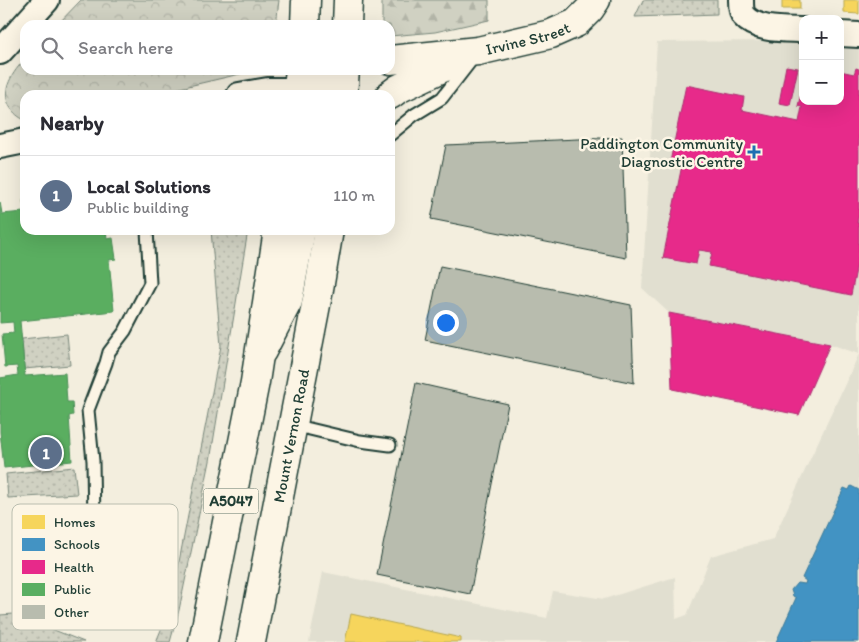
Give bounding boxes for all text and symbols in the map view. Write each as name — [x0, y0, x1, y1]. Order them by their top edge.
map controls — [799, 15, 844, 105]
button: + — [799, 15, 844, 60]
street label: Irvine Street — [484, 17, 573, 58]
search box — [20, 20, 395, 75]
icon: search — [38, 34, 66, 62]
text: Search here — [78, 36, 173, 59]
button: − — [799, 60, 844, 105]
text: Nearby — [40, 110, 104, 135]
place label: Paddington Community Diagnostic Centre — [580, 134, 743, 171]
marker: Paddington Community Diagnostic Centre — [747, 145, 761, 159]
text: Local Solutions — [87, 175, 211, 198]
text: 1 — [52, 186, 60, 205]
text: 110 m — [333, 186, 375, 205]
text: Public building — [87, 198, 189, 217]
your location — [433, 310, 459, 336]
street label: Mount Vernon Road — [269, 367, 313, 504]
pin: 1 — [30, 434, 62, 472]
road number: A5047 — [204, 488, 258, 514]
legend — [12, 504, 178, 630]
text: Homes — [54, 514, 96, 531]
text: Schools — [54, 536, 100, 553]
text: Health — [54, 559, 94, 576]
text: Public — [54, 581, 92, 598]
text: Other — [54, 604, 89, 621]

